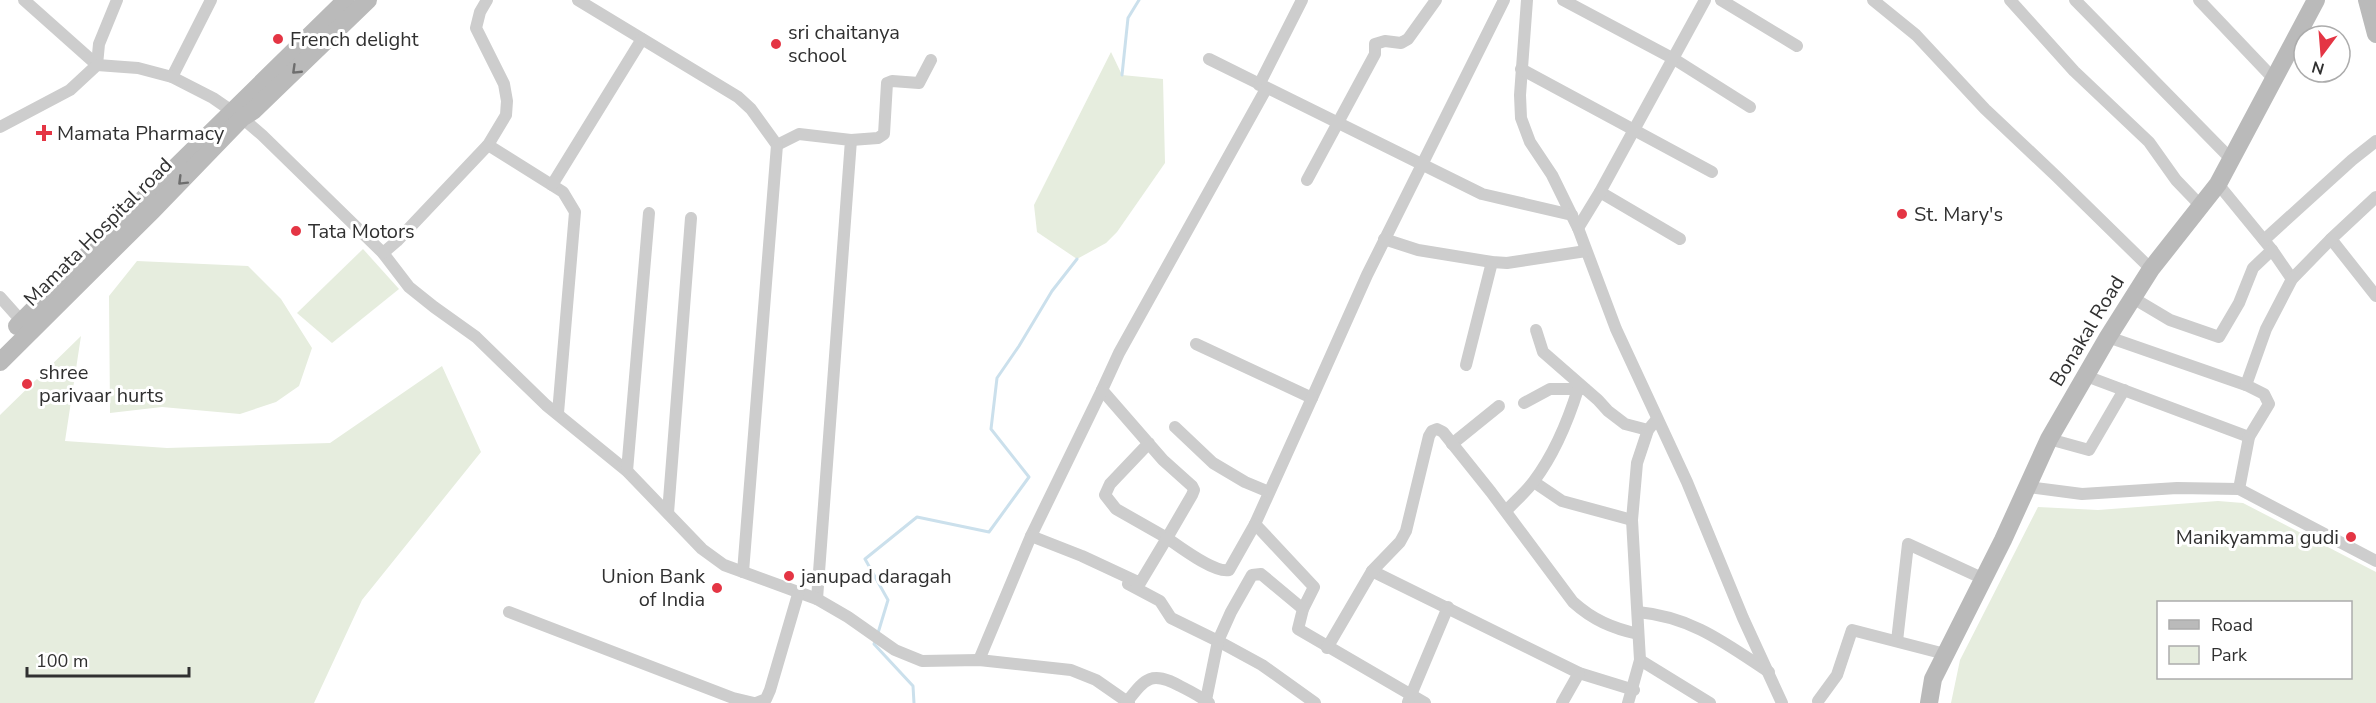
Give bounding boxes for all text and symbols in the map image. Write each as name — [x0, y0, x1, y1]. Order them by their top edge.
place label: sri chaitanya school — [788, 19, 900, 69]
north arrow — [2292, 24, 2352, 84]
place label: French delight — [290, 26, 419, 53]
marker: French delight — [271, 32, 285, 46]
marker: sri chaitanya school — [769, 37, 783, 51]
text: N — [2309, 55, 2327, 80]
one-way arrow — [292, 62, 303, 73]
place label: Mamata Pharmacy — [57, 120, 225, 147]
marker: Mamata Pharmacy — [35, 124, 53, 142]
street label: Mamata Hospital road — [18, 152, 178, 312]
one-way arrow — [178, 174, 189, 185]
place label: St. Mary's — [1914, 201, 2003, 228]
marker: St. Mary's — [1895, 207, 1909, 221]
place label: Tata Motors — [308, 218, 415, 245]
marker: Tata Motors — [289, 224, 303, 238]
street label: Bonakal Road — [2043, 271, 2131, 391]
place label: shree parivaar hurts — [39, 359, 164, 409]
marker: shree parivaar hurts — [20, 377, 34, 391]
place label: Manikyamma gudi — [2176, 524, 2339, 551]
marker: Manikyamma gudi — [2344, 530, 2358, 544]
place label: Union Bank of India — [601, 563, 706, 613]
place label: janupad daragah — [799, 563, 952, 590]
marker: janupad daragah — [782, 569, 796, 583]
marker: Union Bank of India — [710, 581, 724, 595]
legend — [2157, 601, 2352, 679]
text: Road — [2211, 613, 2253, 637]
scale bar — [27, 640, 189, 678]
text: Park — [2211, 643, 2248, 667]
text: 100 m — [36, 649, 88, 673]

